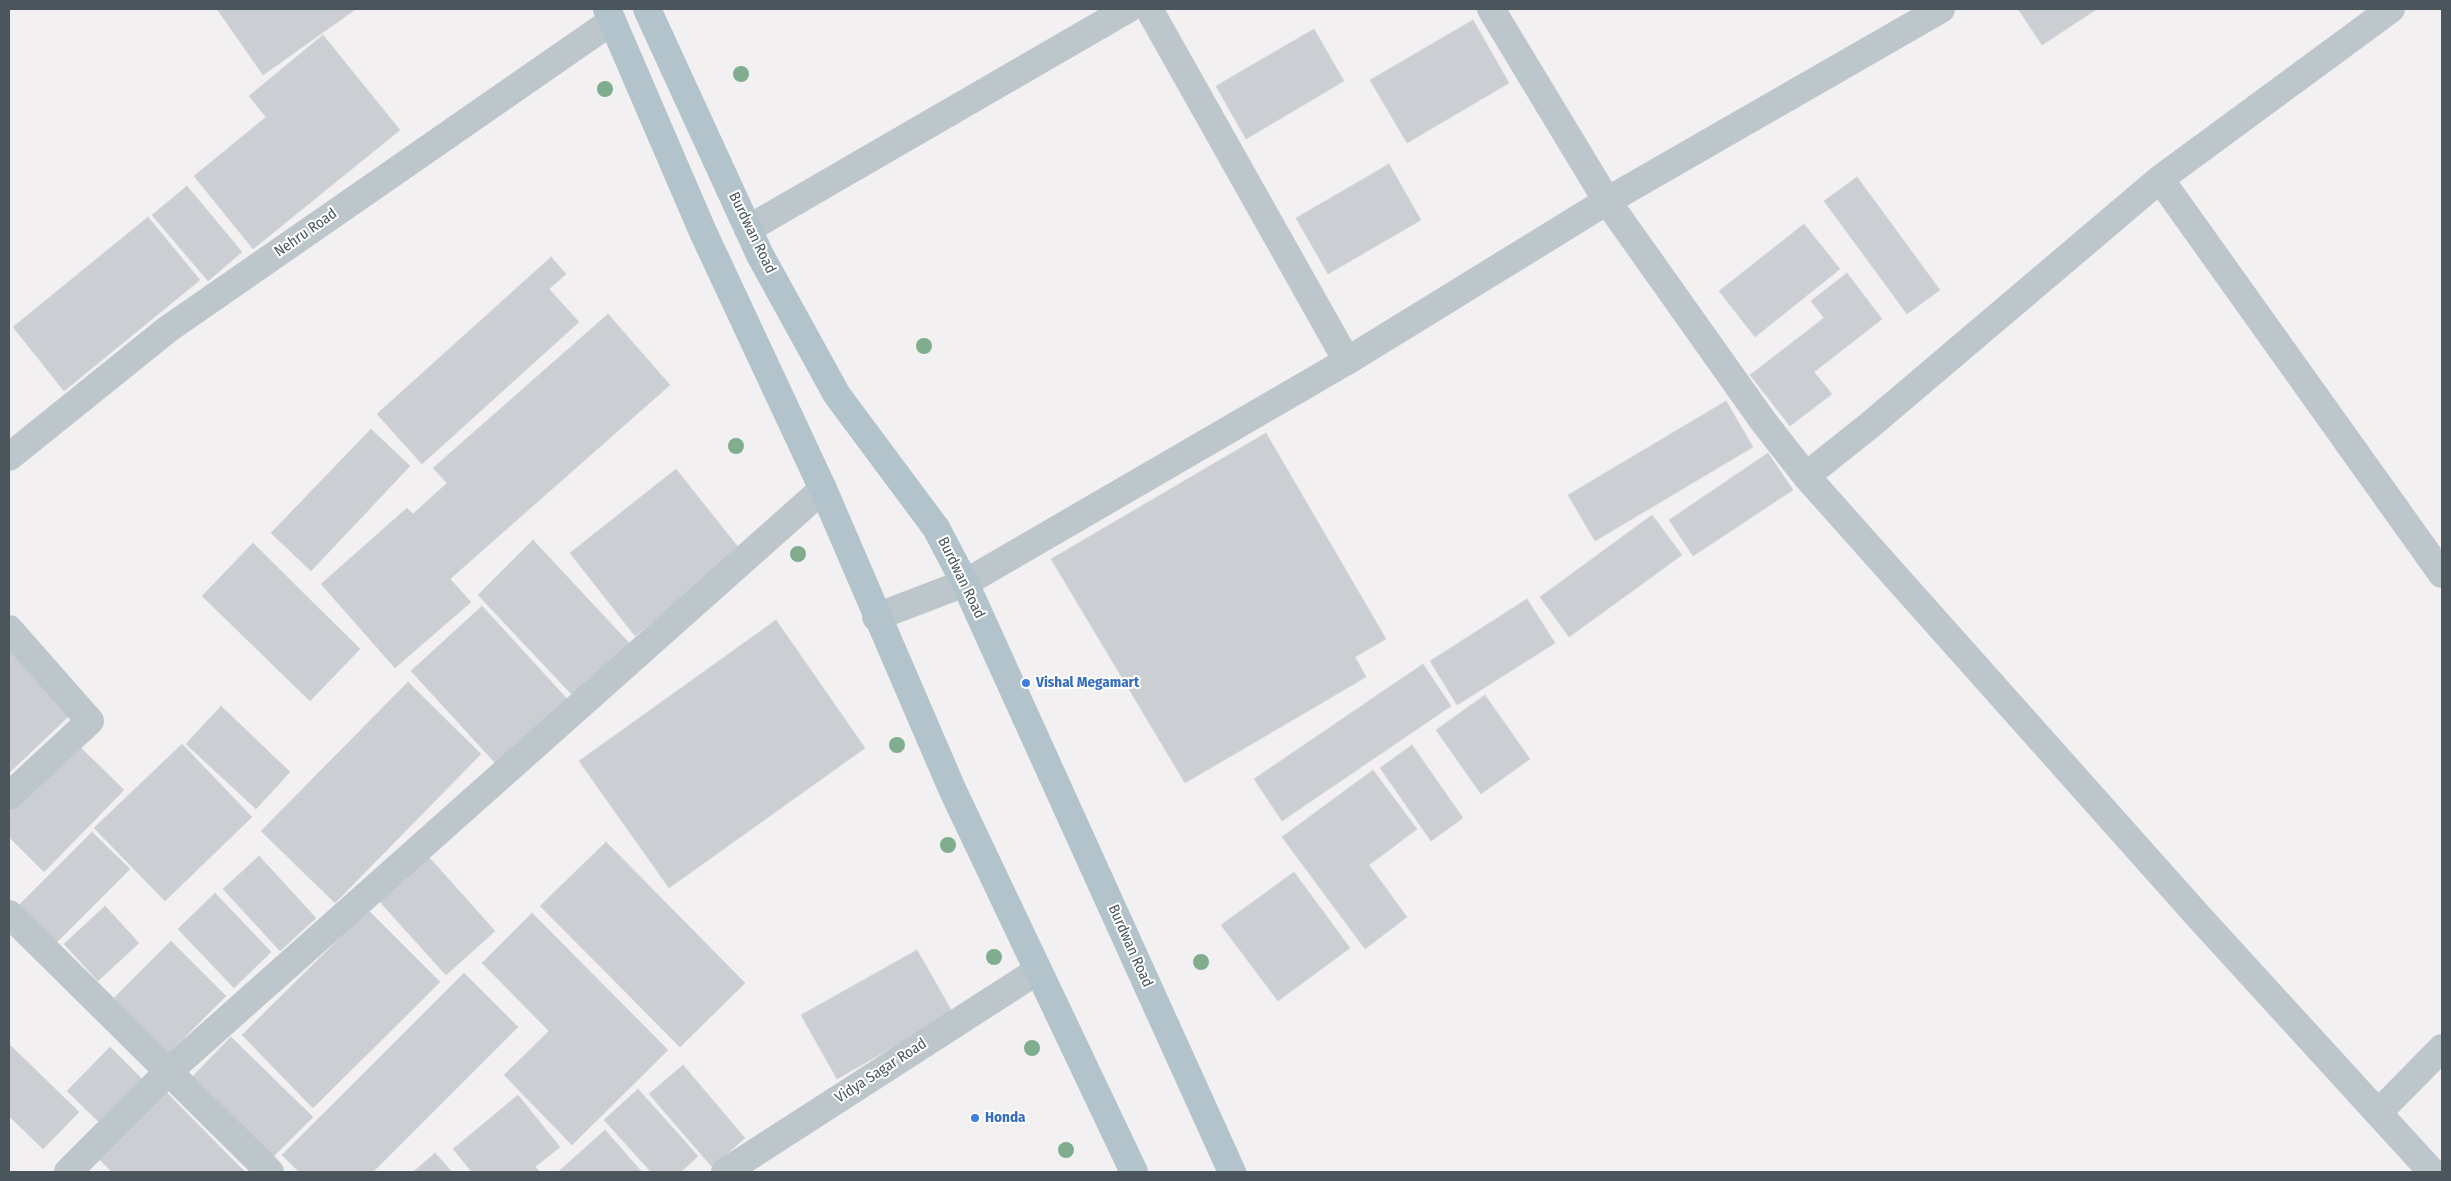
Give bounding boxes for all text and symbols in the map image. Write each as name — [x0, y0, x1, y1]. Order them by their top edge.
street label: Burdwan Road — [725, 189, 779, 277]
street label: Nehru Road — [271, 205, 341, 261]
street label: Burdwan Road — [934, 534, 988, 622]
place label: Vishal Megamart — [1036, 674, 1139, 692]
marker: Vishal Megamart — [1020, 677, 1032, 689]
street label: Burdwan Road — [1104, 902, 1156, 990]
street label: Vidya Sagar Road — [832, 1035, 930, 1107]
place label: Honda — [985, 1109, 1026, 1127]
marker: Honda — [969, 1112, 981, 1124]

